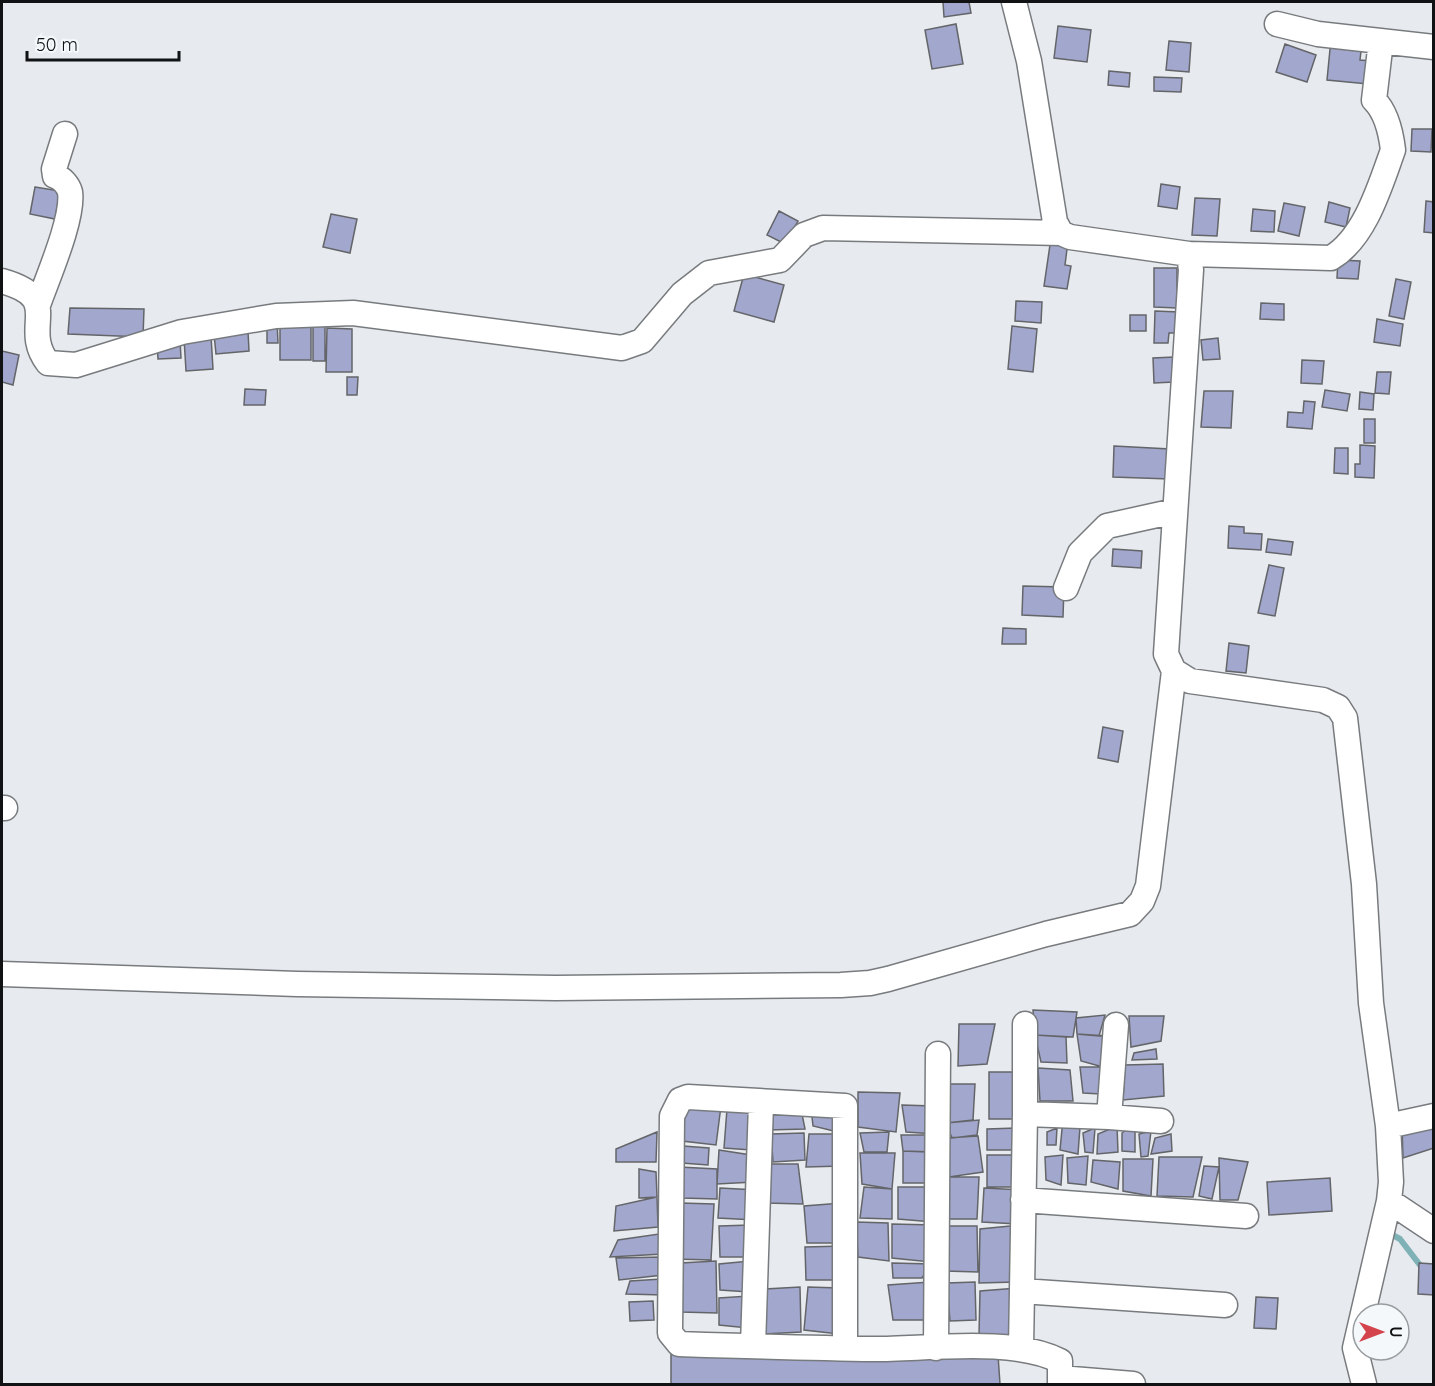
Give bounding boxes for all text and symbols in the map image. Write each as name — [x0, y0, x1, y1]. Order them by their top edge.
scale bar — [27, 24, 178, 62]
text: 50 m — [36, 33, 78, 56]
north arrow — [1351, 1302, 1411, 1362]
text: U — [1386, 1326, 1406, 1338]

